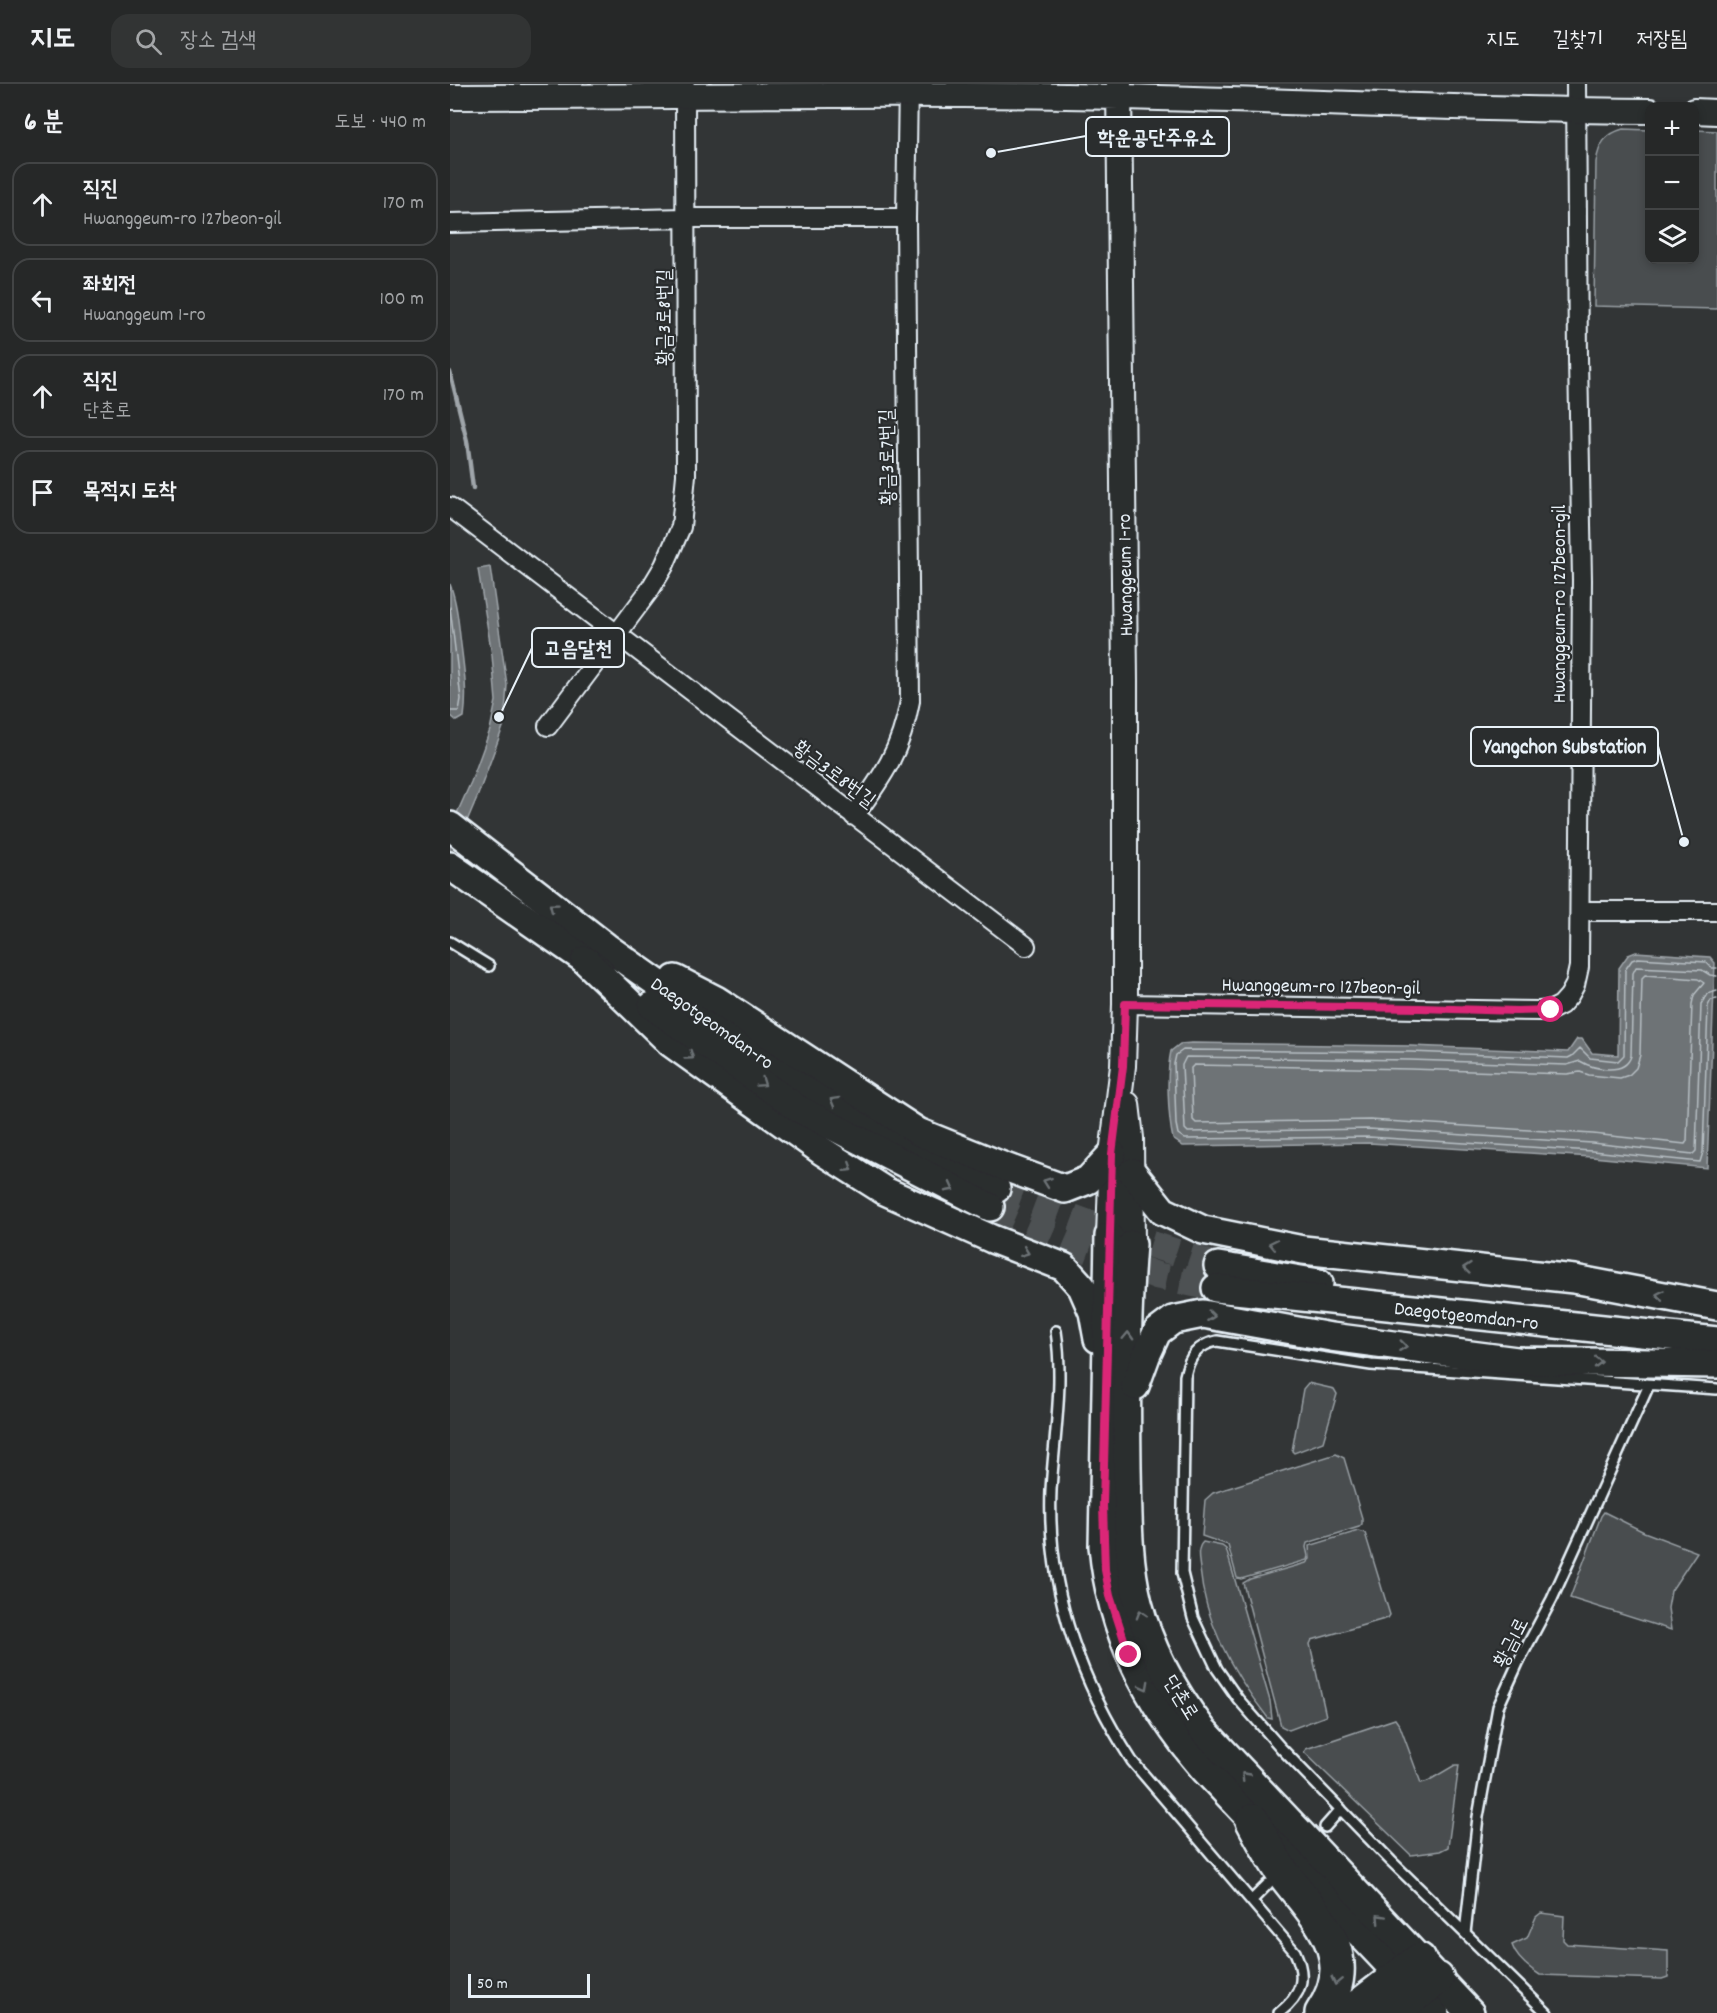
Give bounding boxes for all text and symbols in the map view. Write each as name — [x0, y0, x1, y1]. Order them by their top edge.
search box — [111, 14, 531, 68]
text: 지도 — [30, 21, 75, 61]
icon: search — [132, 25, 165, 58]
text: 장소 검색 — [180, 26, 256, 57]
text: 지도 — [1486, 26, 1520, 56]
text: 길찾기 — [1553, 26, 1603, 56]
text: 저장됨 — [1636, 26, 1687, 56]
map controls — [1645, 102, 1699, 264]
button: + — [1645, 102, 1699, 156]
text: 6 분 — [24, 105, 64, 142]
text: 도보 · 440 m — [334, 109, 426, 137]
callout: 학운공단주유소 — [1086, 117, 1229, 156]
text: 학운공단주유소 — [1097, 125, 1216, 155]
button: − — [1645, 156, 1699, 210]
text: 직진 — [83, 175, 118, 206]
icon: ahead — [26, 188, 59, 221]
text: 170 m — [383, 190, 424, 218]
text: Hwanggeum-ro 127beon-gil — [83, 206, 282, 234]
button: layers — [1645, 210, 1699, 264]
street label: 황금3로8번길 — [652, 268, 680, 366]
text: 좌회전 — [83, 271, 136, 302]
icon: left — [26, 284, 59, 317]
text: 100 m — [380, 286, 424, 314]
text: Hwanggeum 1-ro — [83, 302, 206, 330]
text: 직진 — [83, 367, 118, 398]
icon: ahead — [26, 380, 59, 413]
text: 170 m — [383, 382, 424, 410]
text: 단촌로 — [83, 398, 131, 426]
street label: 황금3로7번길 — [874, 408, 904, 506]
icon: arrive — [26, 476, 59, 509]
text: 목적지 도착 — [83, 477, 177, 508]
street label: Hwanggeum-ro 127beon-gil — [1547, 504, 1575, 703]
street label: Hwanggeum 1-ro — [1112, 513, 1142, 636]
callout: 고음달천 — [532, 628, 624, 667]
text: 고음달천 — [544, 636, 612, 666]
callout: Yangchon Substation — [1471, 727, 1658, 766]
text: Yangchon Substation — [1483, 734, 1647, 764]
street label: 황금3로8번길 — [786, 735, 881, 816]
one-way arrow — [549, 903, 560, 914]
street label: Daegotgeomdan-ro — [644, 971, 778, 1078]
street label: Hwanggeum-ro 127beon-gil — [1221, 972, 1421, 1004]
route start — [1537, 996, 1563, 1022]
one-way arrow — [683, 1049, 694, 1060]
one-way arrow — [755, 1075, 766, 1086]
one-way arrow — [830, 1097, 840, 1108]
one-way arrow — [843, 1161, 854, 1172]
one-way arrow — [1042, 1177, 1053, 1190]
one-way arrow — [944, 1181, 954, 1192]
one-way arrow — [1268, 1238, 1278, 1251]
one-way arrow — [1019, 1245, 1030, 1257]
one-way arrow — [1462, 1262, 1471, 1275]
one-way arrow — [1655, 1289, 1665, 1302]
street label: Daegotgeomdan-ro — [1393, 1296, 1540, 1339]
one-way arrow — [1206, 1309, 1216, 1322]
one-way arrow — [1122, 1332, 1135, 1341]
one-way arrow — [1399, 1339, 1408, 1352]
one-way arrow — [1593, 1356, 1602, 1368]
one-way arrow — [1136, 1609, 1148, 1620]
street label: 황금1로 — [1488, 1614, 1537, 1673]
route end — [1115, 1641, 1141, 1667]
street label: 단촌로 — [1155, 1671, 1204, 1726]
one-way arrow — [1138, 1680, 1149, 1690]
one-way arrow — [1241, 1773, 1252, 1783]
one-way arrow — [1376, 1914, 1387, 1925]
scale bar — [468, 1971, 590, 1998]
text: 50 m — [477, 1973, 508, 1996]
one-way arrow — [1330, 1975, 1343, 1985]

